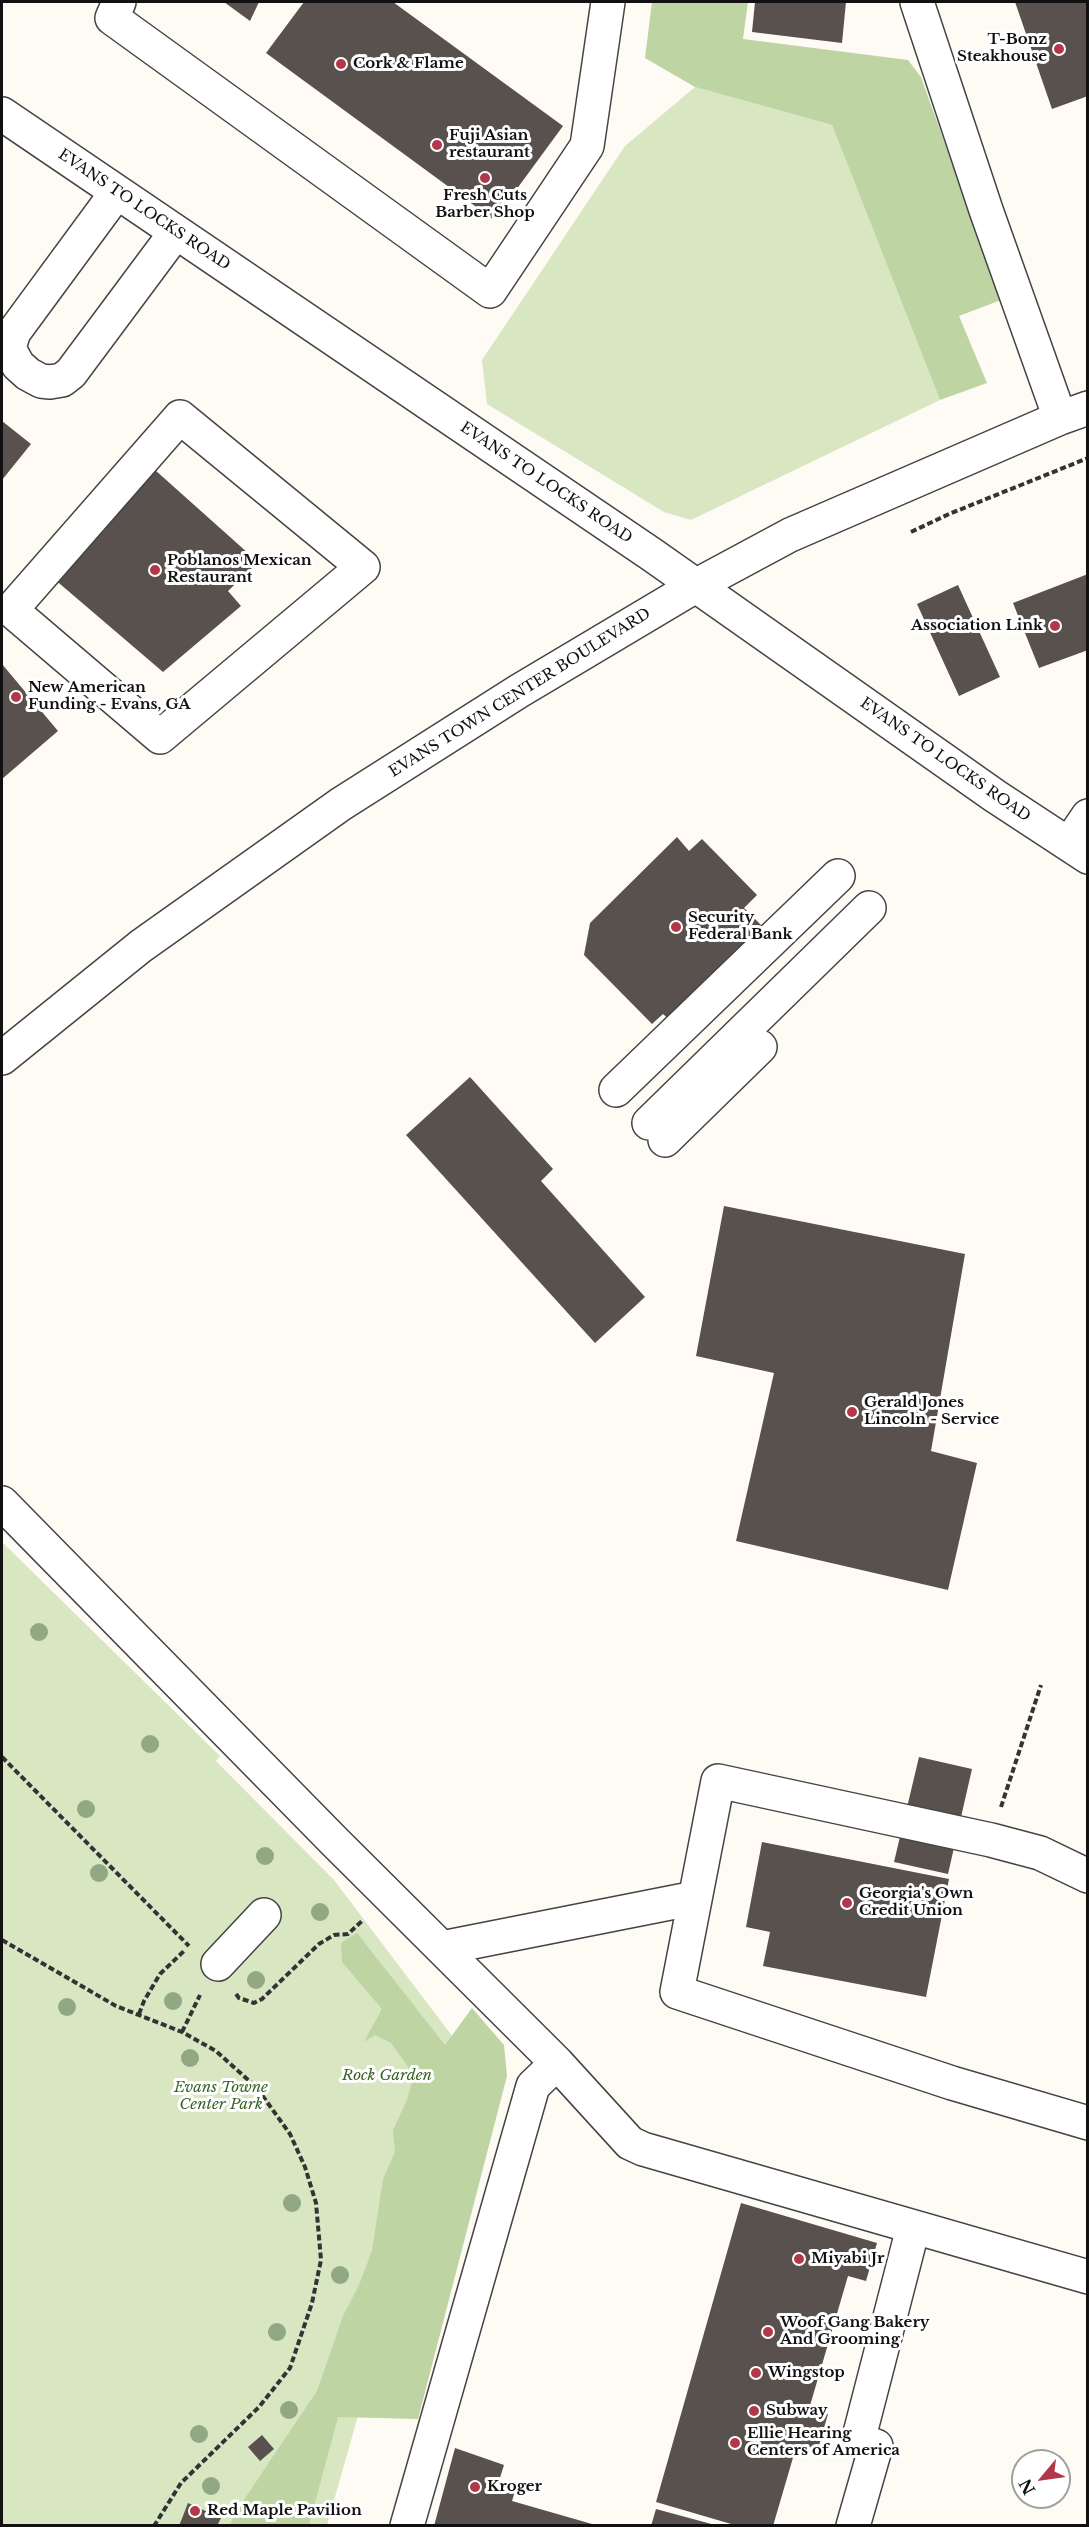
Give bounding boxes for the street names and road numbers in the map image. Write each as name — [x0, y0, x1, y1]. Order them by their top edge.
street label: EVANS TO LOCKS ROAD — [55, 146, 233, 274]
street label: EVANS TO LOCKS ROAD — [457, 419, 635, 547]
street label: EVANS TOWN CENTER BOULEVARD — [386, 605, 654, 781]
street label: EVANS TO LOCKS ROAD — [856, 694, 1034, 826]

